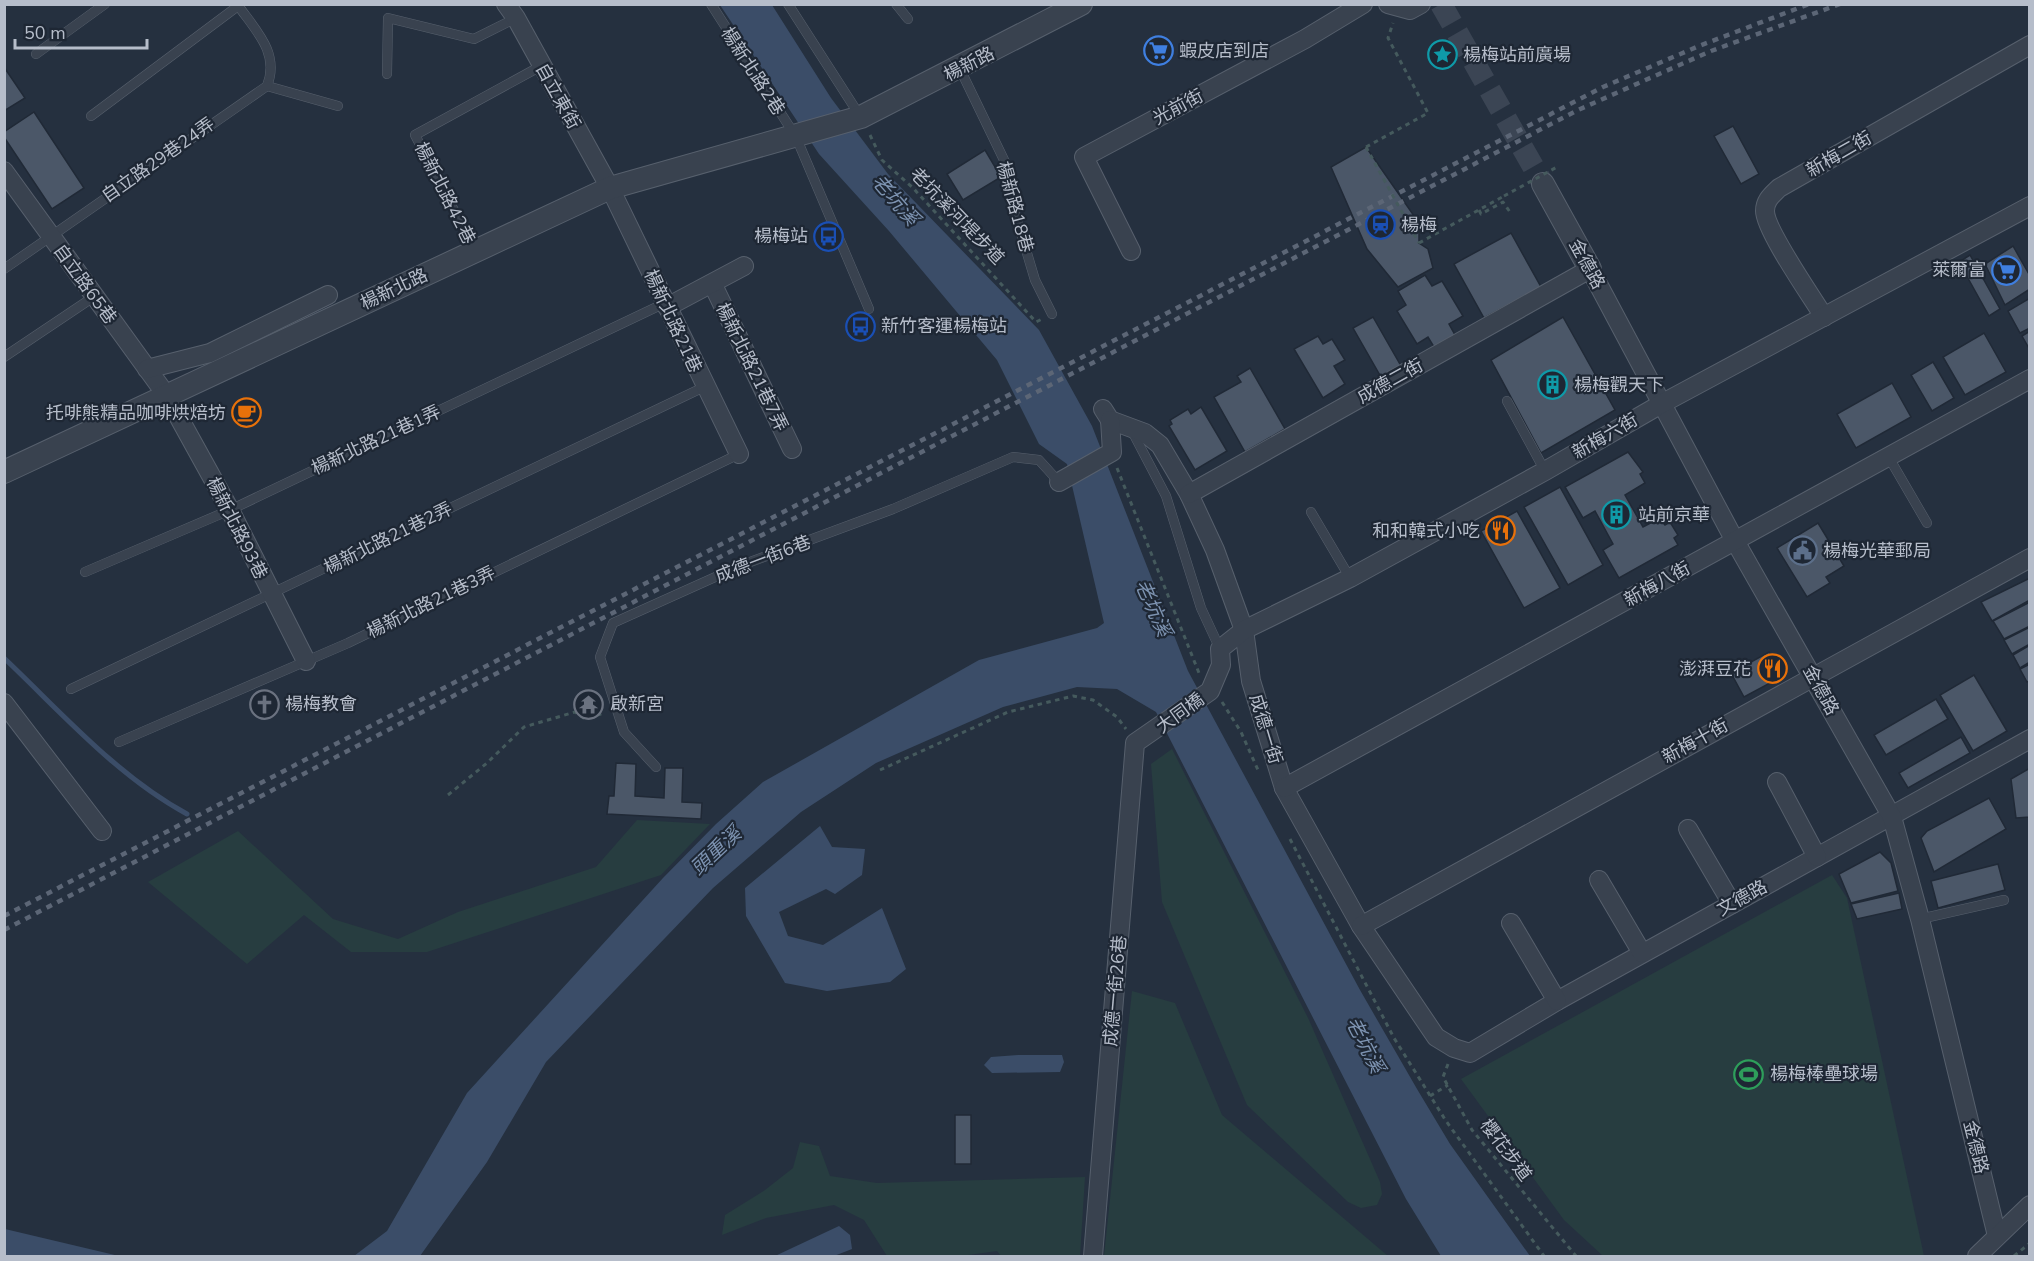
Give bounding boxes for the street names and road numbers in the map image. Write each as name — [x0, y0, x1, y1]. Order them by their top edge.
street label: 楊新北路2巷 — [715, 22, 791, 120]
street label: 楊新路 — [939, 41, 999, 87]
street label: 自立東街 — [530, 59, 586, 133]
street label: 光前街 — [1149, 84, 1207, 130]
street label: 自立路29巷24弄 — [97, 112, 219, 208]
street label: 新梅二街 — [1802, 126, 1876, 182]
street label: 楊新北路42巷 — [409, 138, 481, 248]
street label: 楊新路18巷 — [991, 159, 1039, 255]
street label: 老坑溪河堤步道 — [905, 162, 1009, 270]
street label: 金德路 — [1563, 235, 1611, 293]
street label: 自立路65巷 — [48, 239, 122, 329]
street label: 楊新北路 — [356, 263, 432, 315]
street label: 楊新北路21巷 — [639, 265, 707, 377]
street label: 楊新北路21巷7弄 — [710, 299, 794, 435]
street label: 成德二街 — [1353, 353, 1427, 409]
street label: 楊新北路21巷1弄 — [307, 399, 445, 481]
street label: 新梅六街 — [1568, 408, 1642, 464]
street label: 楊新北路93巷 — [201, 473, 273, 583]
street label: 楊新北路21巷2弄 — [320, 496, 456, 580]
street label: 成德一街6巷 — [712, 530, 814, 588]
street label: 新梅八街 — [1620, 556, 1694, 612]
street label: 楊新北路21巷3弄 — [363, 560, 499, 644]
street label: 金德路 — [1797, 661, 1845, 719]
street label: 大同橋 — [1151, 687, 1209, 739]
street label: 成德一街 — [1244, 691, 1288, 767]
street label: 新梅十街 — [1658, 713, 1732, 769]
street label: 文德路 — [1713, 874, 1771, 922]
street label: 成德一街26巷 — [1098, 934, 1132, 1048]
street label: 櫻花步道 — [1475, 1114, 1537, 1186]
street label: 金德路 — [1958, 1118, 1994, 1176]

